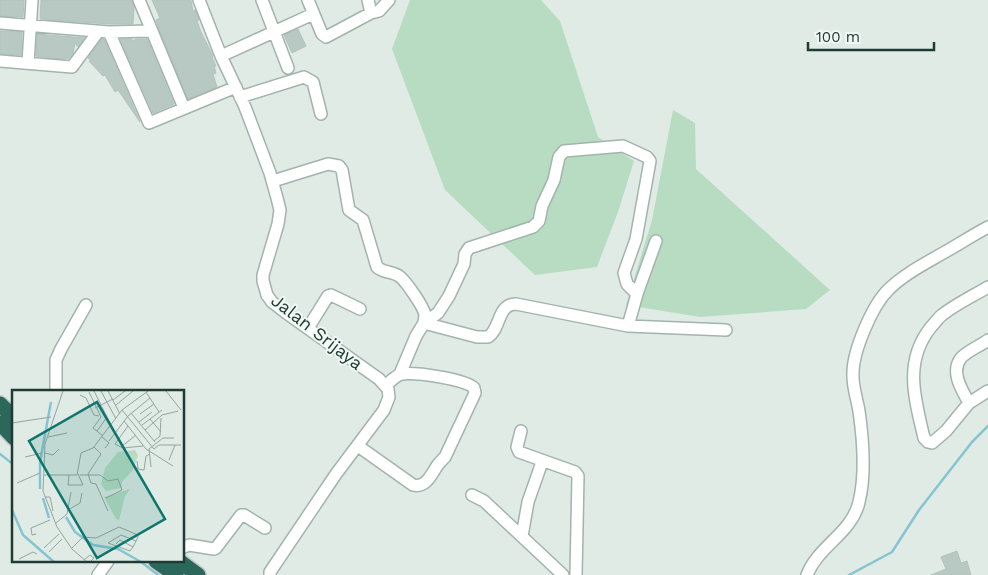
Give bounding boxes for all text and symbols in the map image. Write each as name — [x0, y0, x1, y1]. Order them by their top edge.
scale bar — [808, 20, 934, 52]
text: 100 m — [816, 28, 860, 46]
street label: Jalan Srijaya — [267, 289, 367, 374]
inset map — [12, 390, 185, 562]

